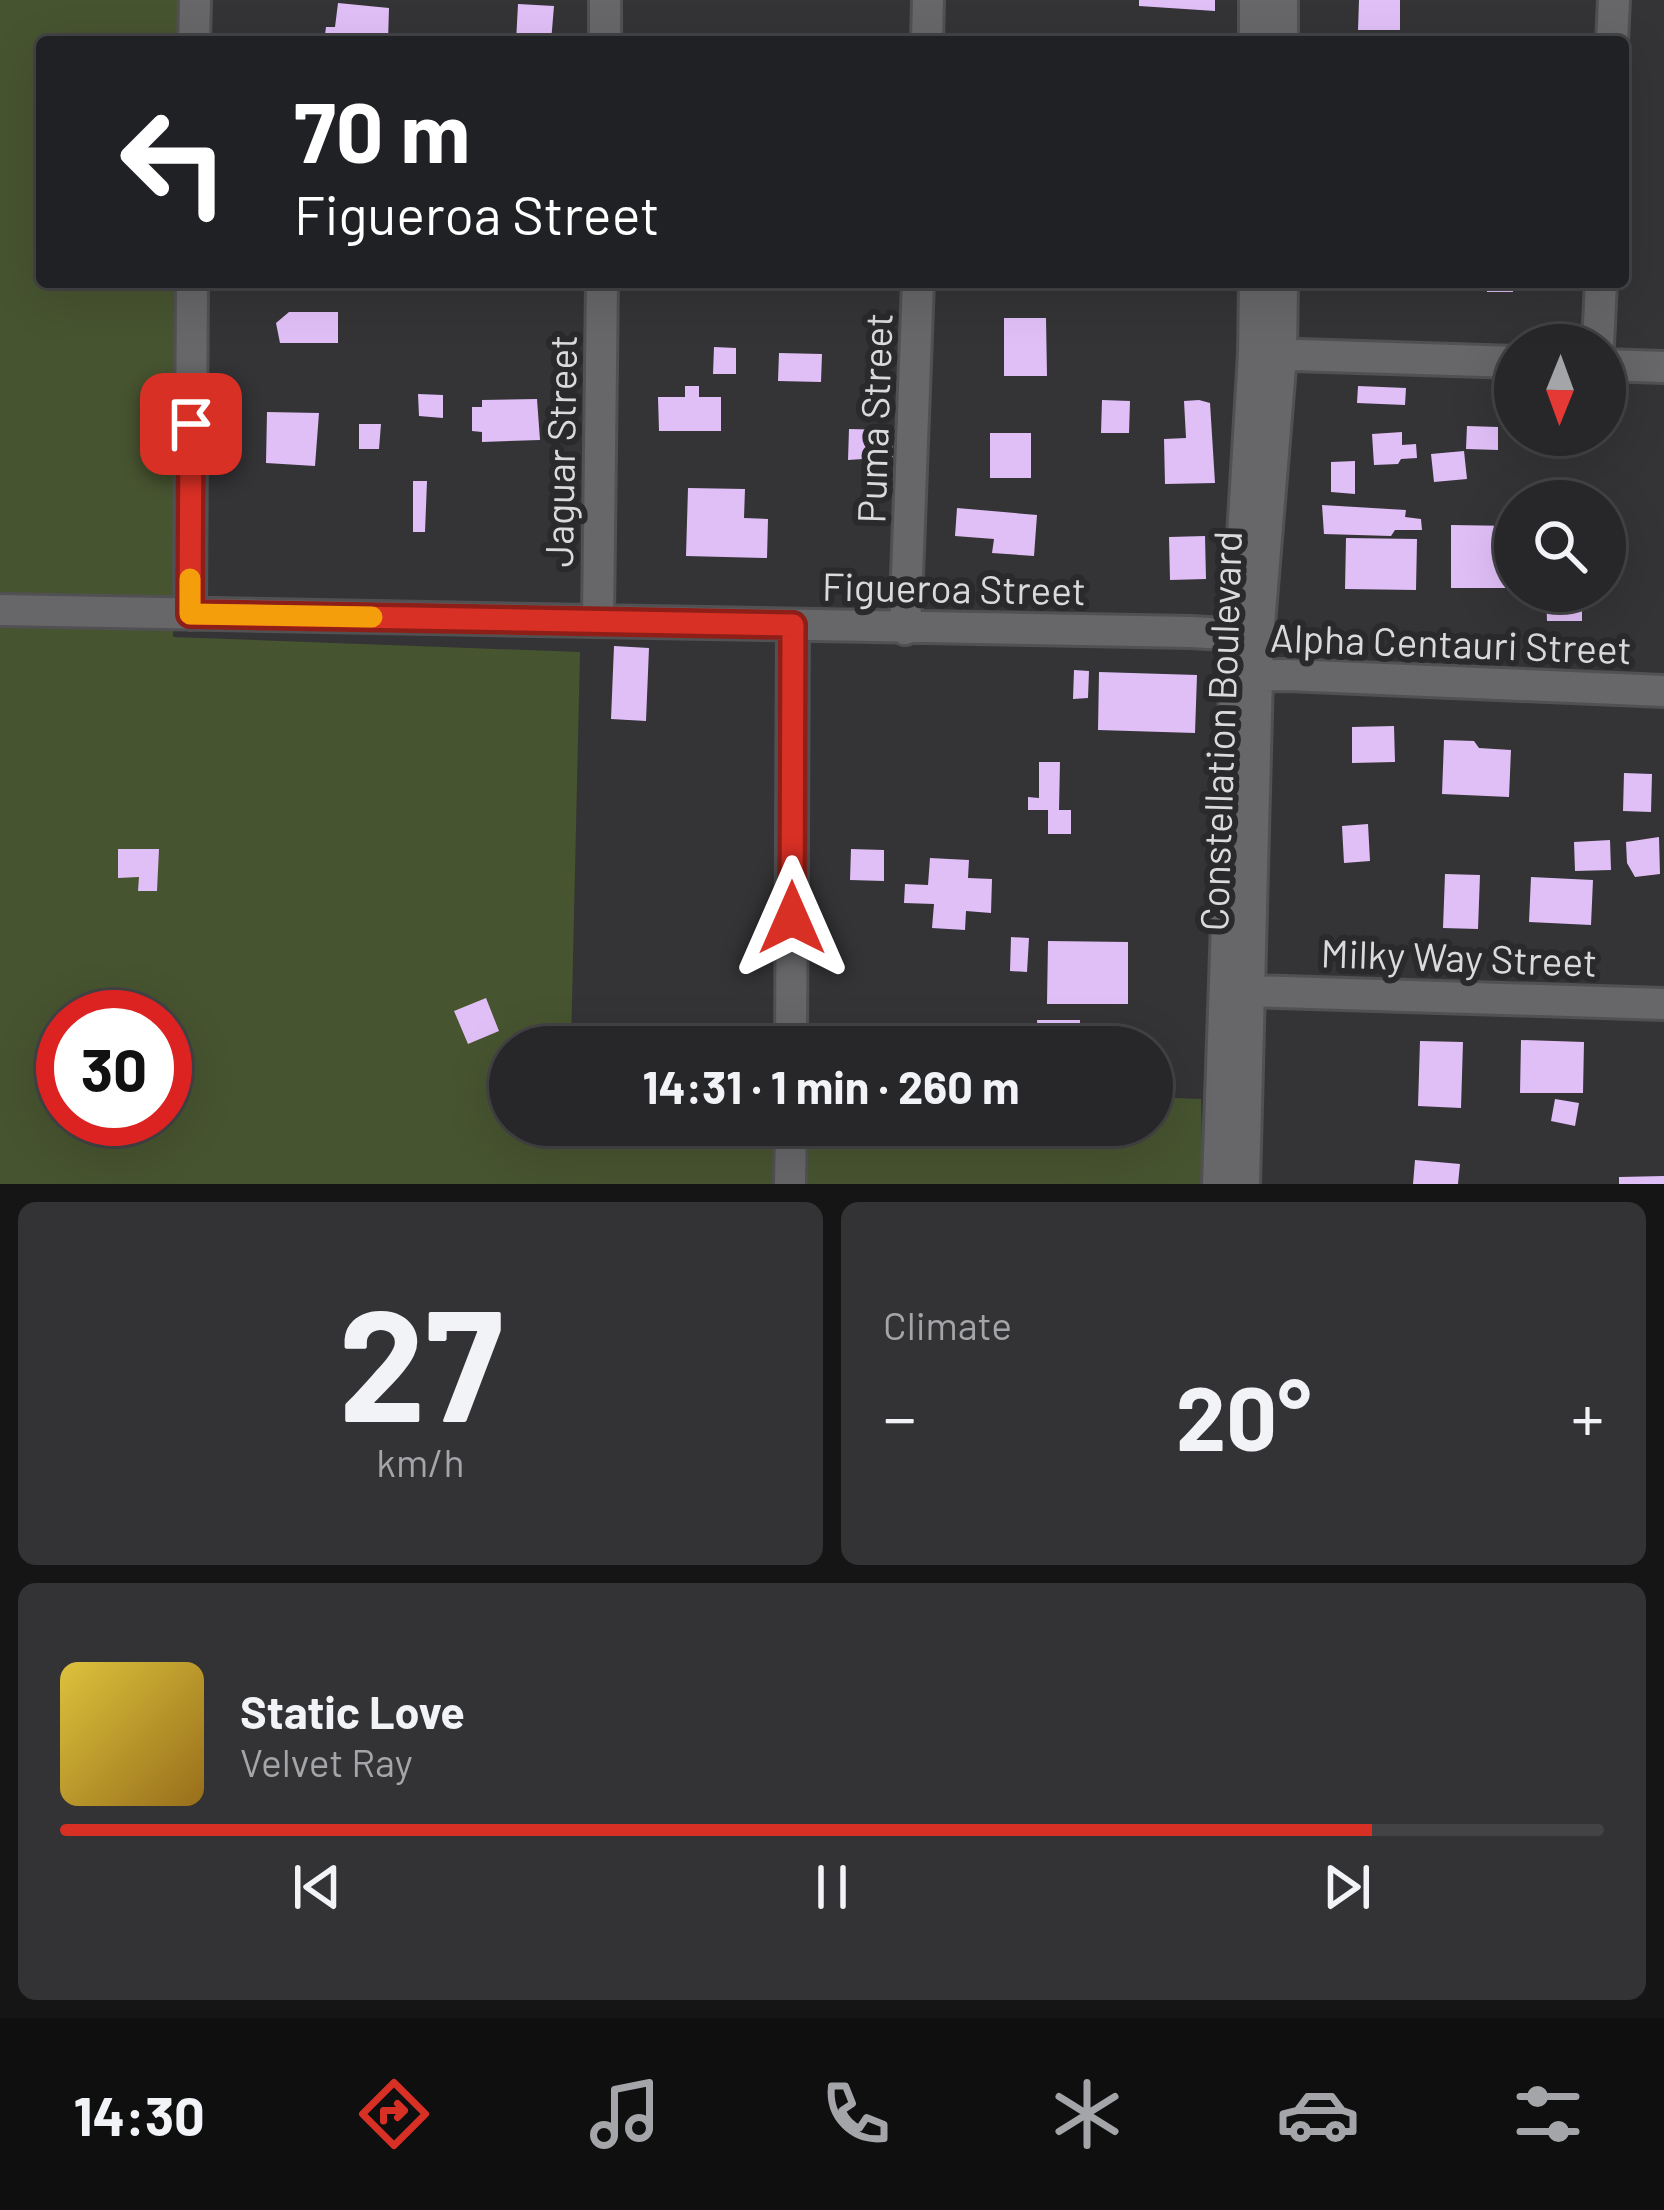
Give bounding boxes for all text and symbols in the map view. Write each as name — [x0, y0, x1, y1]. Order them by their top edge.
text: 70 m — [294, 79, 470, 180]
icon: left — [96, 84, 252, 240]
text: Figueroa Street — [294, 181, 660, 246]
street label: Puma Street — [846, 312, 901, 524]
north arrow — [1494, 324, 1626, 456]
map controls — [1494, 324, 1626, 612]
street label: Jaguar Street — [534, 334, 585, 568]
pin — [140, 373, 242, 475]
icon: arrive — [158, 391, 224, 457]
button: search — [1494, 480, 1626, 612]
street label: Constellation Boulevard — [1189, 530, 1250, 932]
street label: Figueroa Street — [822, 562, 1086, 613]
street label: Alpha Centauri Street — [1269, 613, 1633, 672]
position arrow — [729, 855, 855, 981]
street label: Milky Way Street — [1320, 928, 1598, 985]
speed limit sign: 30 — [36, 990, 192, 1146]
text: 14:31 · 1 min · 260 m — [643, 1059, 1019, 1113]
text: 27 — [338, 1266, 503, 1453]
text: Climate — [883, 1301, 1012, 1348]
text: 20° — [1176, 1361, 1311, 1469]
text: − — [883, 1376, 916, 1455]
text: + — [1571, 1376, 1604, 1455]
text: km/h — [376, 1438, 465, 1485]
text: Static Love — [240, 1684, 465, 1738]
text: Velvet Ray — [240, 1738, 413, 1785]
icon: previous — [284, 1854, 350, 1920]
icon: pause — [799, 1854, 865, 1920]
icon: next — [1314, 1854, 1380, 1920]
icon: directions — [352, 2072, 436, 2156]
icon: music — [583, 2072, 667, 2156]
icon: phone — [814, 2072, 898, 2156]
icon: climate — [1045, 2072, 1129, 2156]
icon: car — [1276, 2072, 1360, 2156]
icon: filters — [1506, 2072, 1590, 2156]
text: 14:30 — [73, 2082, 205, 2147]

